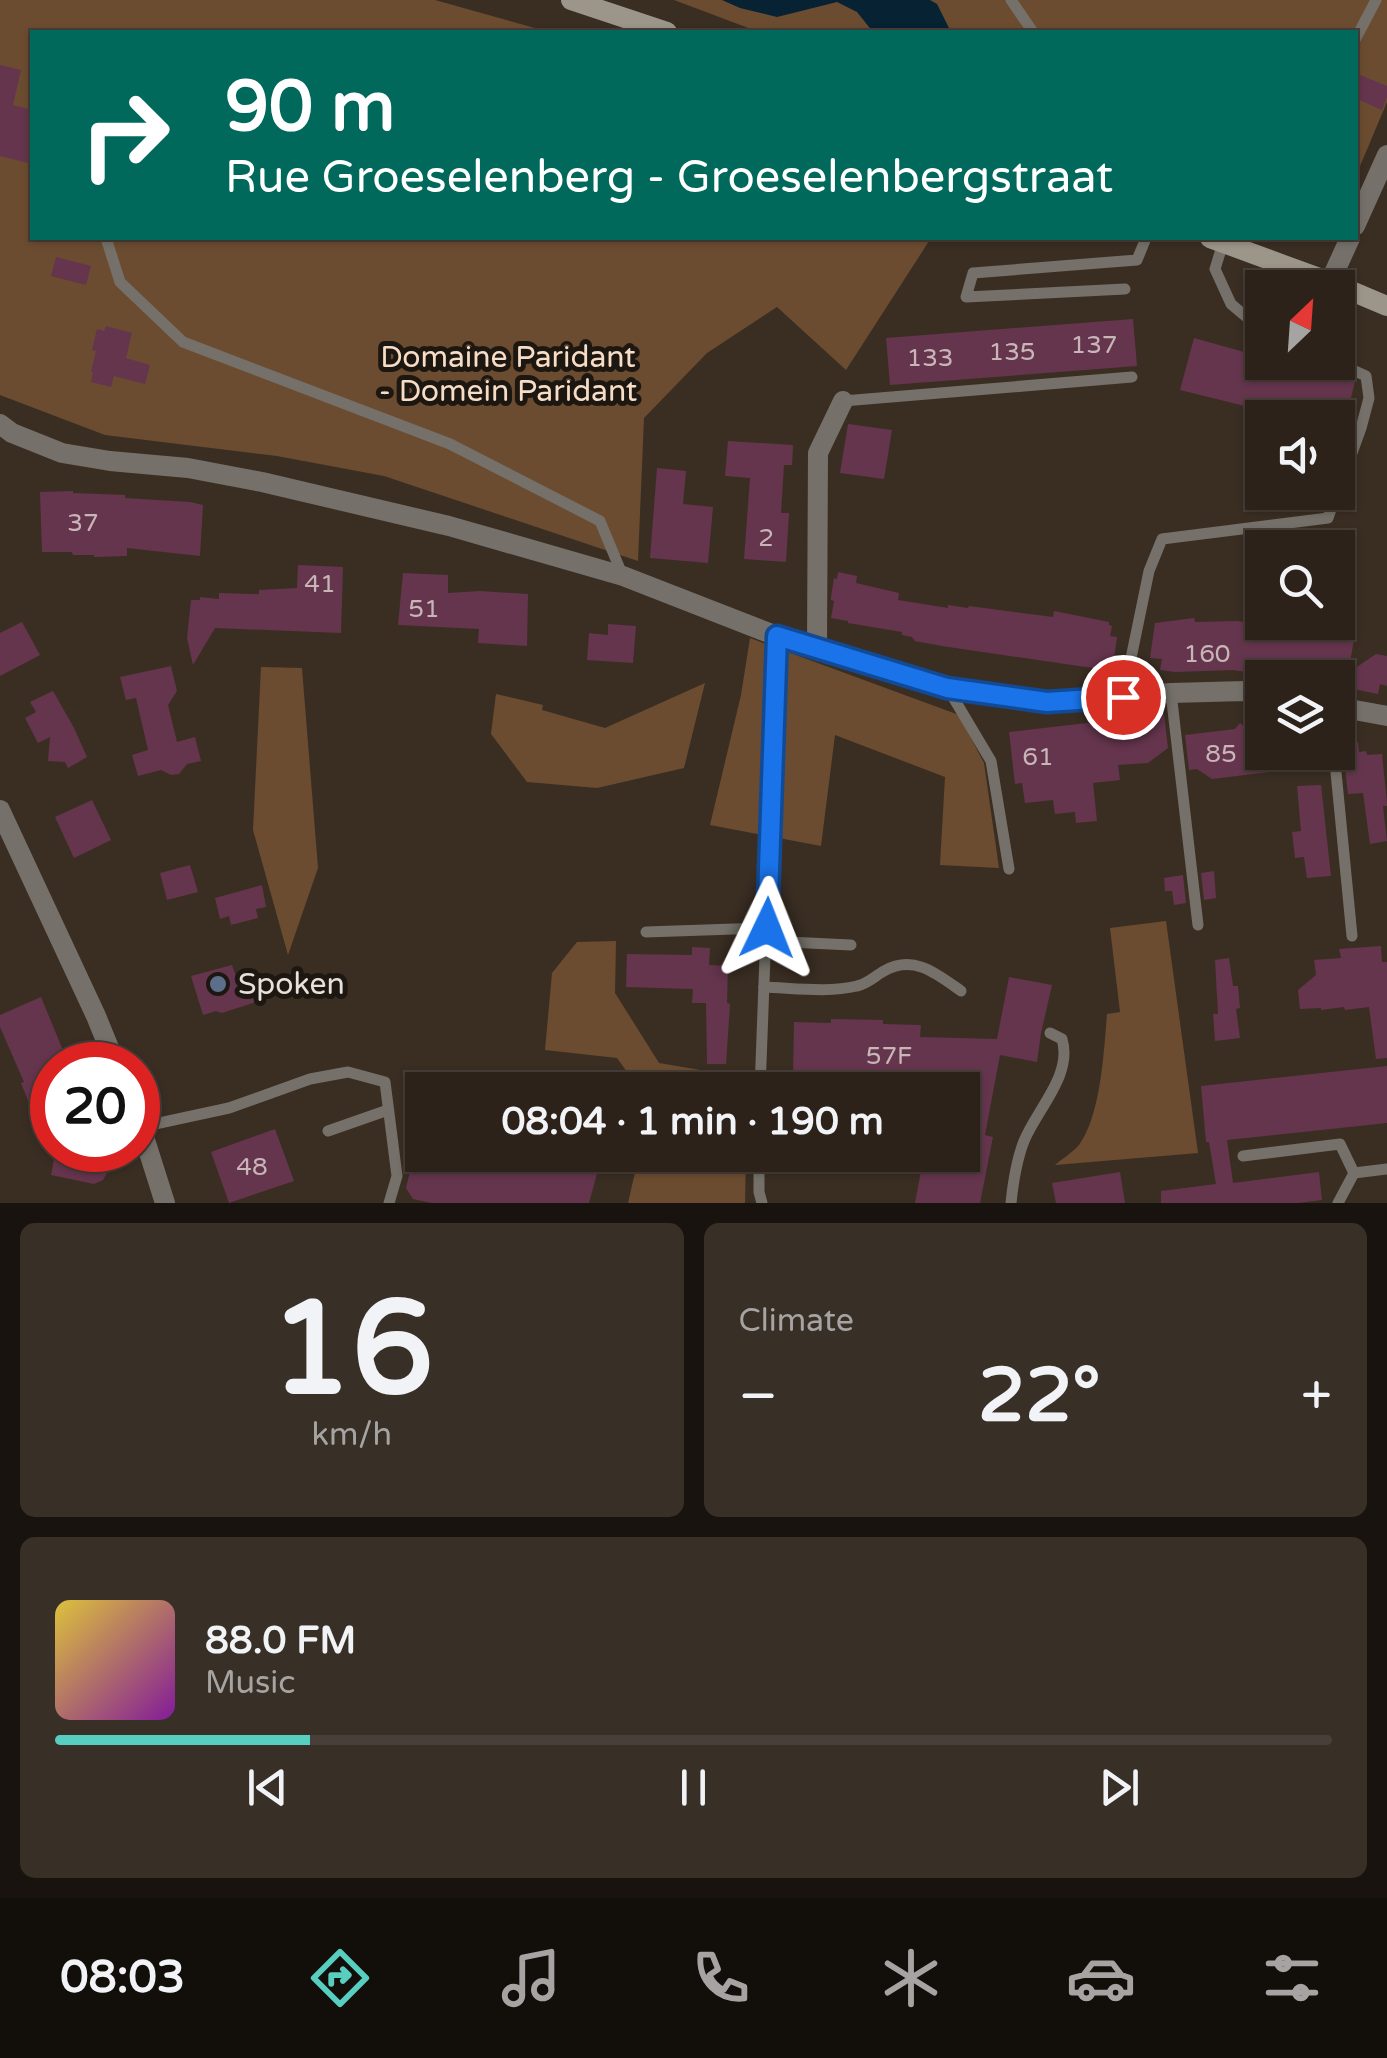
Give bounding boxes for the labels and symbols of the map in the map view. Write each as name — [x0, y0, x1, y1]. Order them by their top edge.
north arrow — [1245, 270, 1355, 380]
house number: 137 — [1070, 330, 1118, 360]
house number: 135 — [988, 337, 1036, 367]
park label: Domaine Paridant - Domein Paridant — [379, 339, 637, 410]
house number: 133 — [906, 343, 954, 373]
house number: 37 — [67, 508, 99, 538]
house number: 2 — [758, 523, 774, 553]
house number: 41 — [304, 569, 336, 599]
house number: 51 — [408, 594, 440, 624]
house number: 160 — [1183, 639, 1231, 669]
pin — [1081, 655, 1166, 740]
house number: 85 — [1205, 739, 1237, 769]
house number: 61 — [1022, 742, 1054, 772]
position arrow — [715, 876, 819, 980]
place label: Spoken — [238, 966, 345, 1003]
marker: Spoken — [207, 973, 229, 995]
house number: 57F — [866, 1041, 912, 1071]
speed limit sign: 20 — [30, 1042, 160, 1172]
house number: 48 — [236, 1152, 268, 1182]

